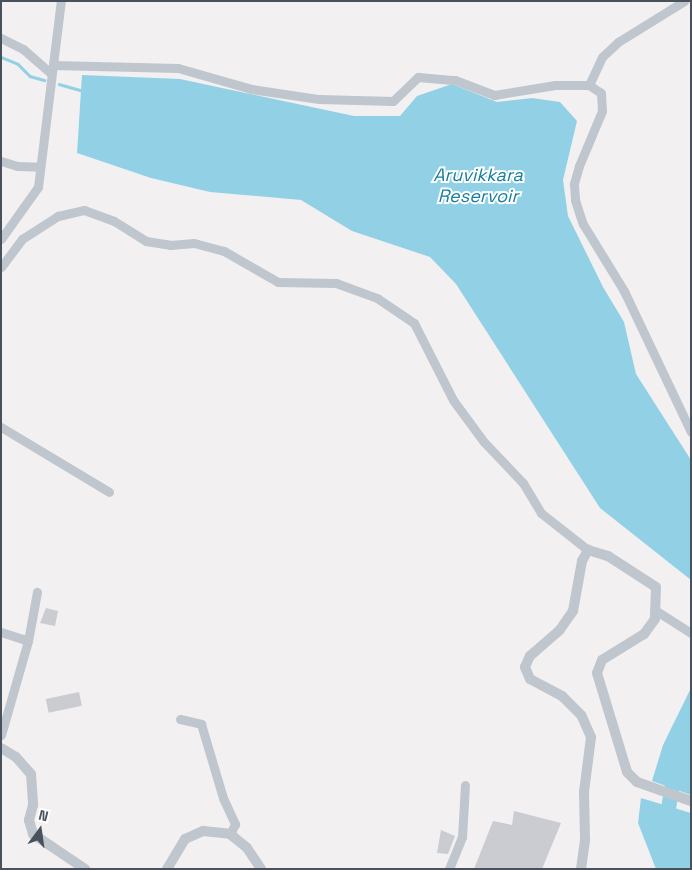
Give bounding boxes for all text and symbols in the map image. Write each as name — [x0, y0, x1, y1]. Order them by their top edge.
water label: Aruvikkara Reservoir — [433, 165, 523, 208]
north arrow — [15, 805, 65, 855]
text: N — [37, 806, 50, 825]

